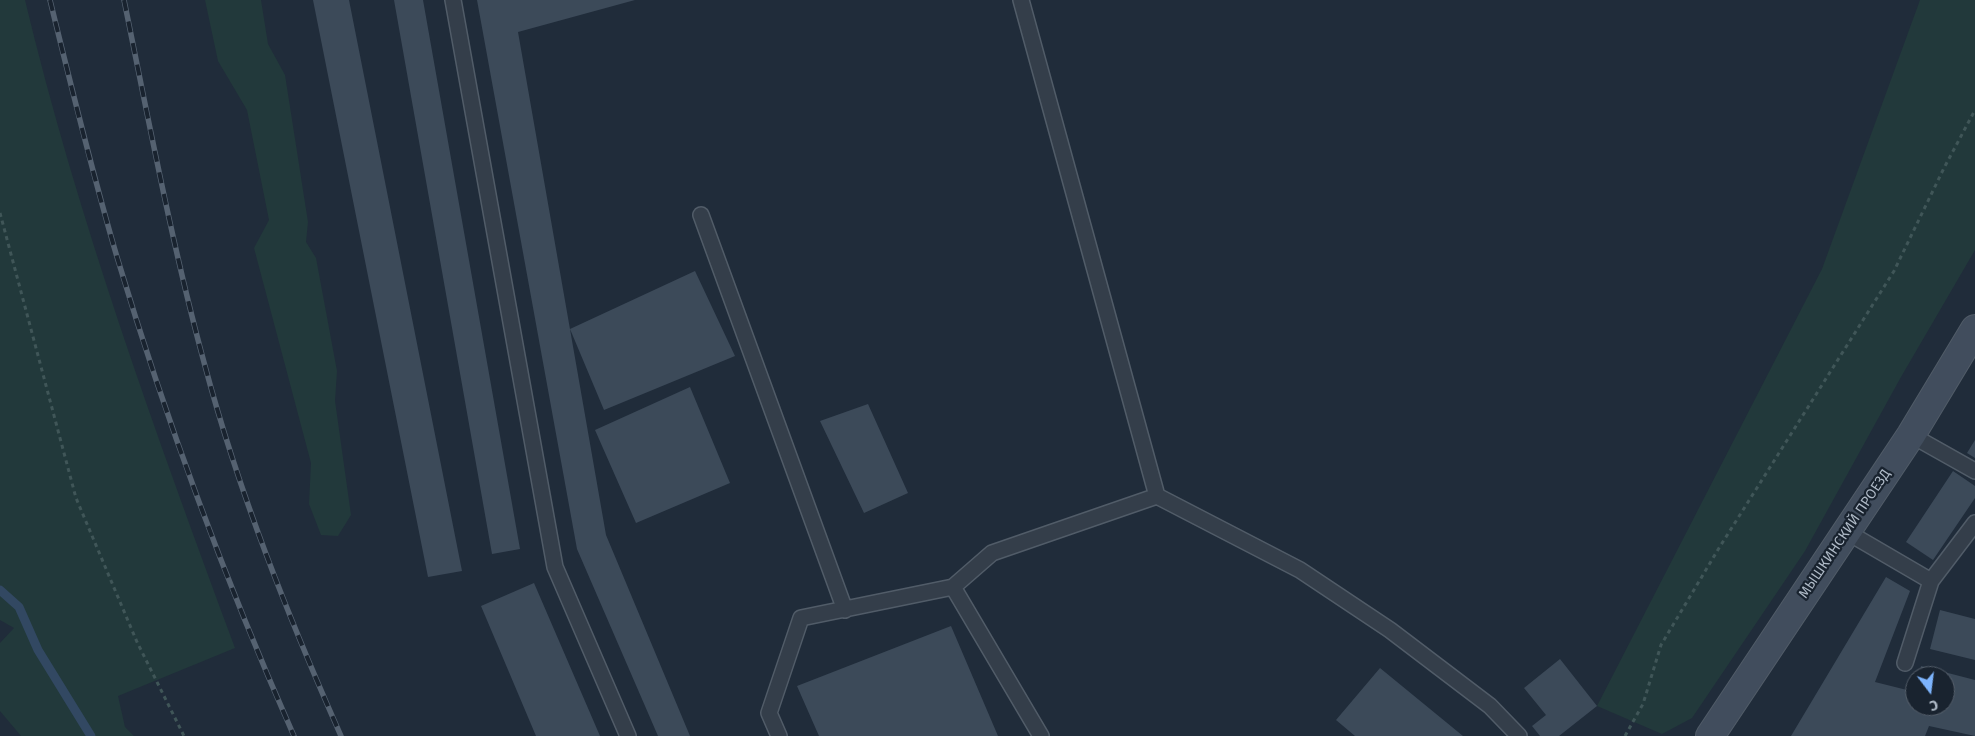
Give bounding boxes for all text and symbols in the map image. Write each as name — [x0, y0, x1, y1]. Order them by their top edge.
street label: МЫШКИНСКИЙ ПРОЕЗД — [1796, 466, 1894, 602]
north arrow — [1905, 666, 1955, 716]
text: С — [1928, 696, 1940, 714]

